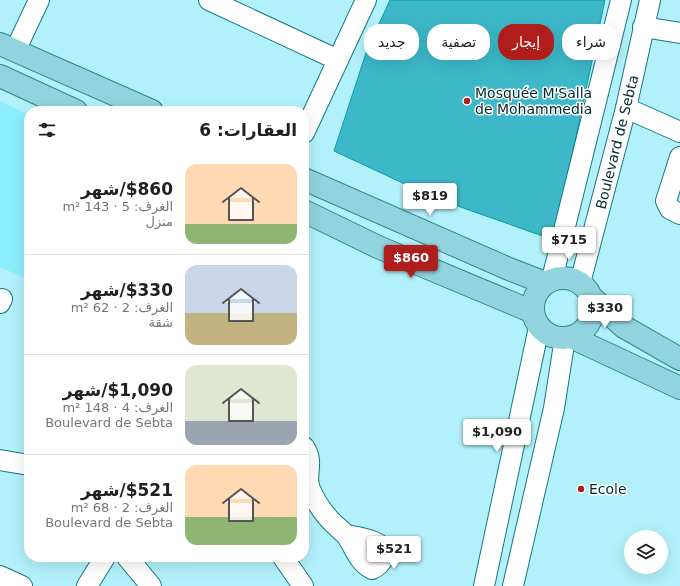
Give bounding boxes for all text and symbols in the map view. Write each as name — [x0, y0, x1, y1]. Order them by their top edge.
chip: جديد — [364, 24, 419, 60]
chip: تصفية — [427, 24, 490, 60]
chip: إيجار — [498, 24, 554, 60]
chip: شراء — [562, 24, 620, 60]
street label: Boulevard de Sebta — [593, 73, 641, 211]
place label: Mosquée M'Salla de Mohammedia — [475, 85, 592, 117]
marker: Mosquée M'Salla de Mohammedia — [462, 96, 472, 106]
icon: filters — [36, 119, 58, 141]
text: العقارات: 6 — [199, 120, 297, 140]
text: $860/شهر — [81, 179, 173, 199]
icon: home — [217, 180, 265, 228]
pin: $819 — [406, 183, 454, 217]
text: $819 — [412, 188, 448, 203]
text: الغرف: 5 · 143 m² — [62, 199, 173, 214]
text: منزل — [145, 214, 173, 229]
pin: $715 — [545, 227, 593, 261]
text: $715 — [551, 232, 587, 247]
pin: $860 — [387, 245, 435, 279]
text: $860 — [393, 250, 429, 265]
text: $330/شهر — [81, 280, 173, 300]
icon: home — [217, 281, 265, 329]
pin: $330 — [581, 295, 629, 329]
text: الغرف: 2 · 62 m² — [71, 300, 173, 315]
text: $330 — [587, 300, 623, 315]
text: شقة — [149, 315, 173, 330]
text: $1,090/شهر — [63, 380, 173, 400]
icon: home — [217, 381, 265, 429]
text: الغرف: 4 · 148 m² — [62, 400, 173, 415]
text: Boulevard de Sebta — [45, 415, 173, 430]
pin: $1,090 — [464, 419, 530, 453]
text: $1,090 — [472, 424, 522, 439]
text: $521/شهر — [81, 480, 173, 500]
icon: home — [217, 481, 265, 529]
place label: Ecole — [589, 481, 627, 497]
marker: Ecole — [576, 484, 586, 494]
text: الغرف: 2 · 68 m² — [71, 500, 173, 515]
text: Boulevard de Sebta — [45, 515, 173, 530]
map controls — [624, 530, 668, 574]
button: layers — [624, 530, 668, 574]
pin: $521 — [370, 536, 418, 570]
text: $521 — [376, 541, 412, 556]

